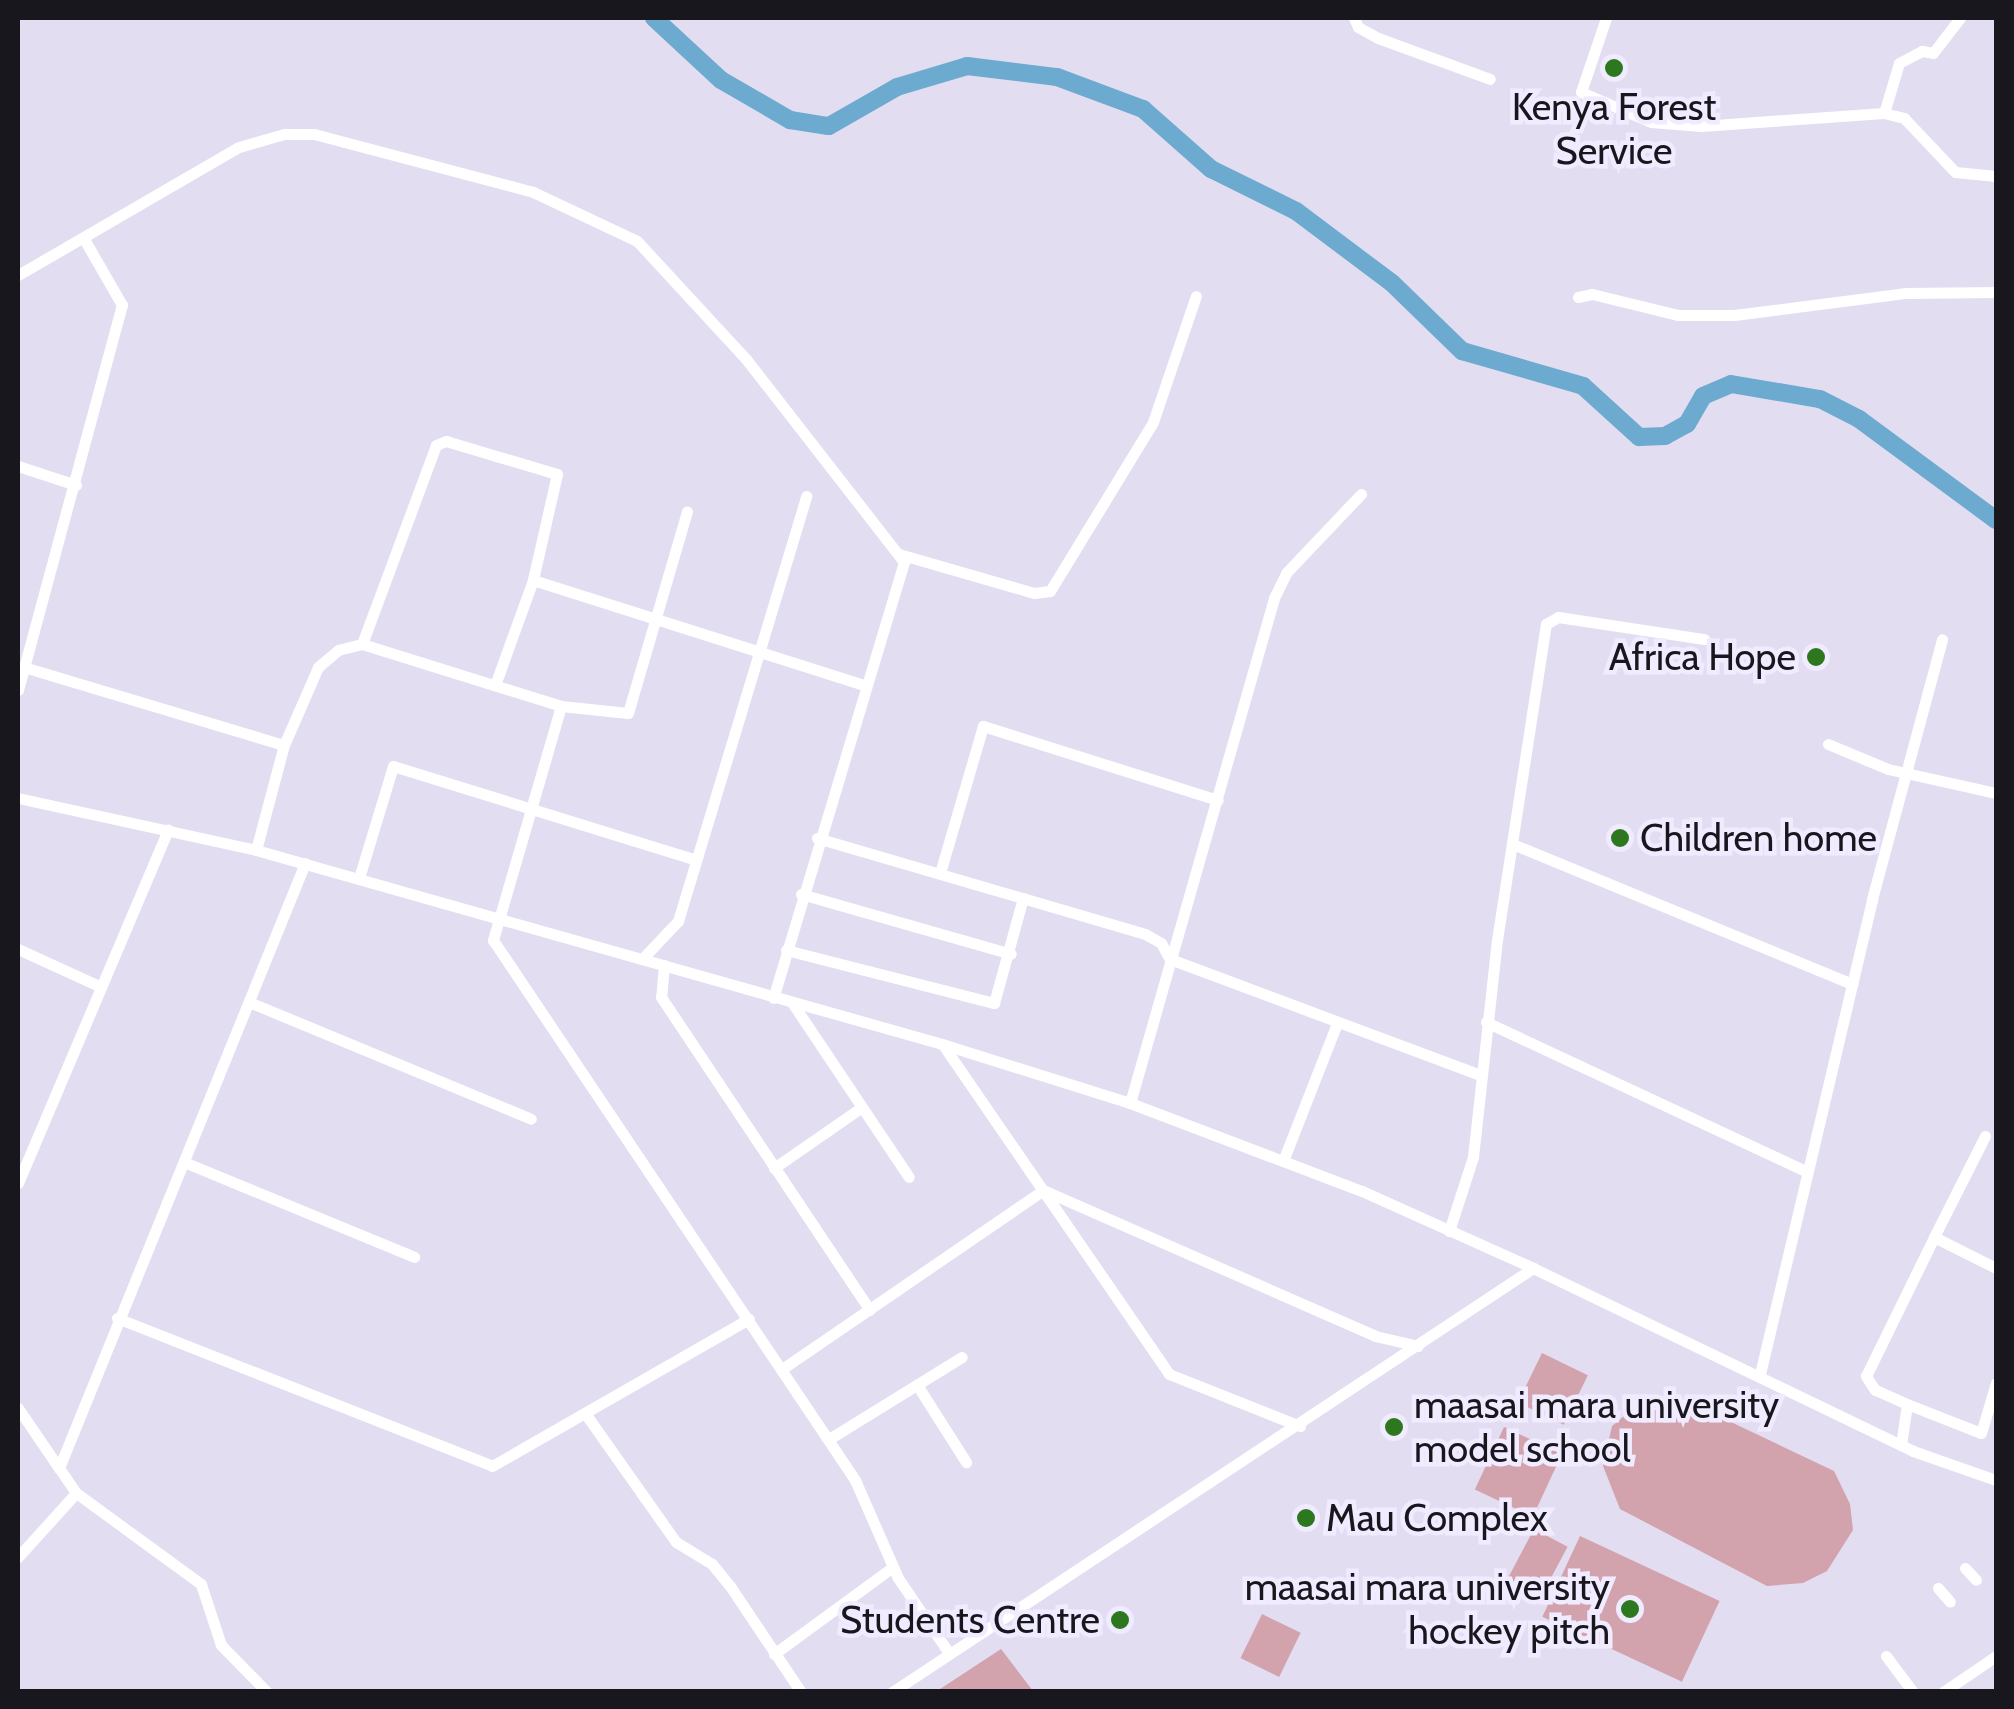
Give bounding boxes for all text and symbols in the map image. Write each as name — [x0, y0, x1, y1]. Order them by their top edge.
marker: Kenya Forest Service — [1603, 57, 1625, 79]
place label: Kenya Forest Service — [1512, 84, 1716, 173]
place label: Africa Hope — [1609, 634, 1796, 680]
marker: Africa Hope — [1805, 646, 1827, 668]
place label: Children home — [1640, 815, 1877, 861]
marker: Children home — [1609, 827, 1631, 849]
place label: maasai mara university model school — [1414, 1382, 1779, 1472]
marker: maasai mara university model school — [1383, 1416, 1405, 1438]
place label: Mau Complex — [1326, 1495, 1548, 1541]
marker: Mau Complex — [1295, 1507, 1317, 1529]
place label: maasai mara university hockey pitch — [1245, 1564, 1610, 1654]
place label: Students Centre — [840, 1597, 1100, 1643]
marker: maasai mara university hockey pitch — [1619, 1598, 1641, 1620]
marker: Students Centre — [1109, 1609, 1131, 1631]

